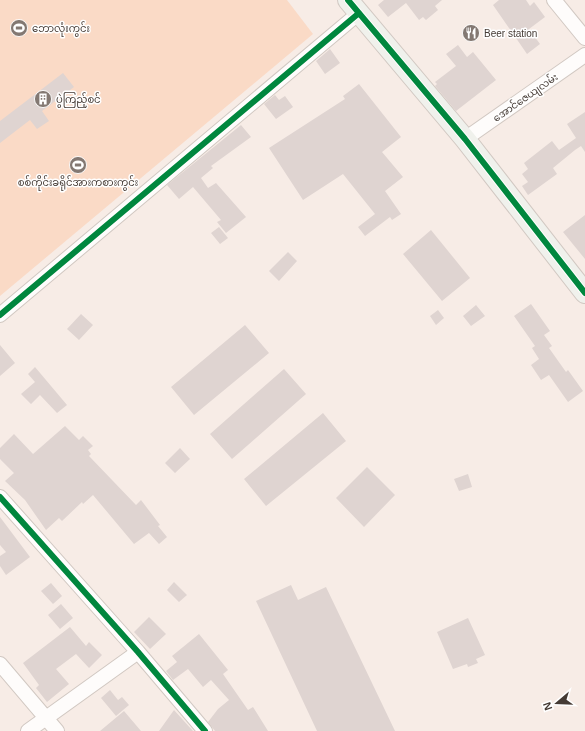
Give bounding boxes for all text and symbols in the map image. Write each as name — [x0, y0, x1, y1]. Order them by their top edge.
sports icon: ဘောလုံးကွင်း — [9, 18, 29, 38]
place label: ဘောလုံးကွင်း — [32, 21, 90, 37]
restaurant icon: Beer station — [461, 23, 481, 43]
place label: Beer station — [484, 28, 537, 39]
street label: အောင်ဇေယျလမ်း — [490, 69, 561, 126]
building icon: ပွဲကြည့်စင် — [33, 89, 53, 109]
place label: ပွဲကြည့်စင် — [56, 92, 101, 108]
sports icon: စစ်ကိုင်းခရိုင်အားကစားကွင်း — [68, 155, 88, 175]
place label: စစ်ကိုင်းခရိုင်အားကစားကွင်း — [18, 175, 138, 191]
north arrow — [537, 683, 577, 723]
text: N — [541, 700, 555, 712]

